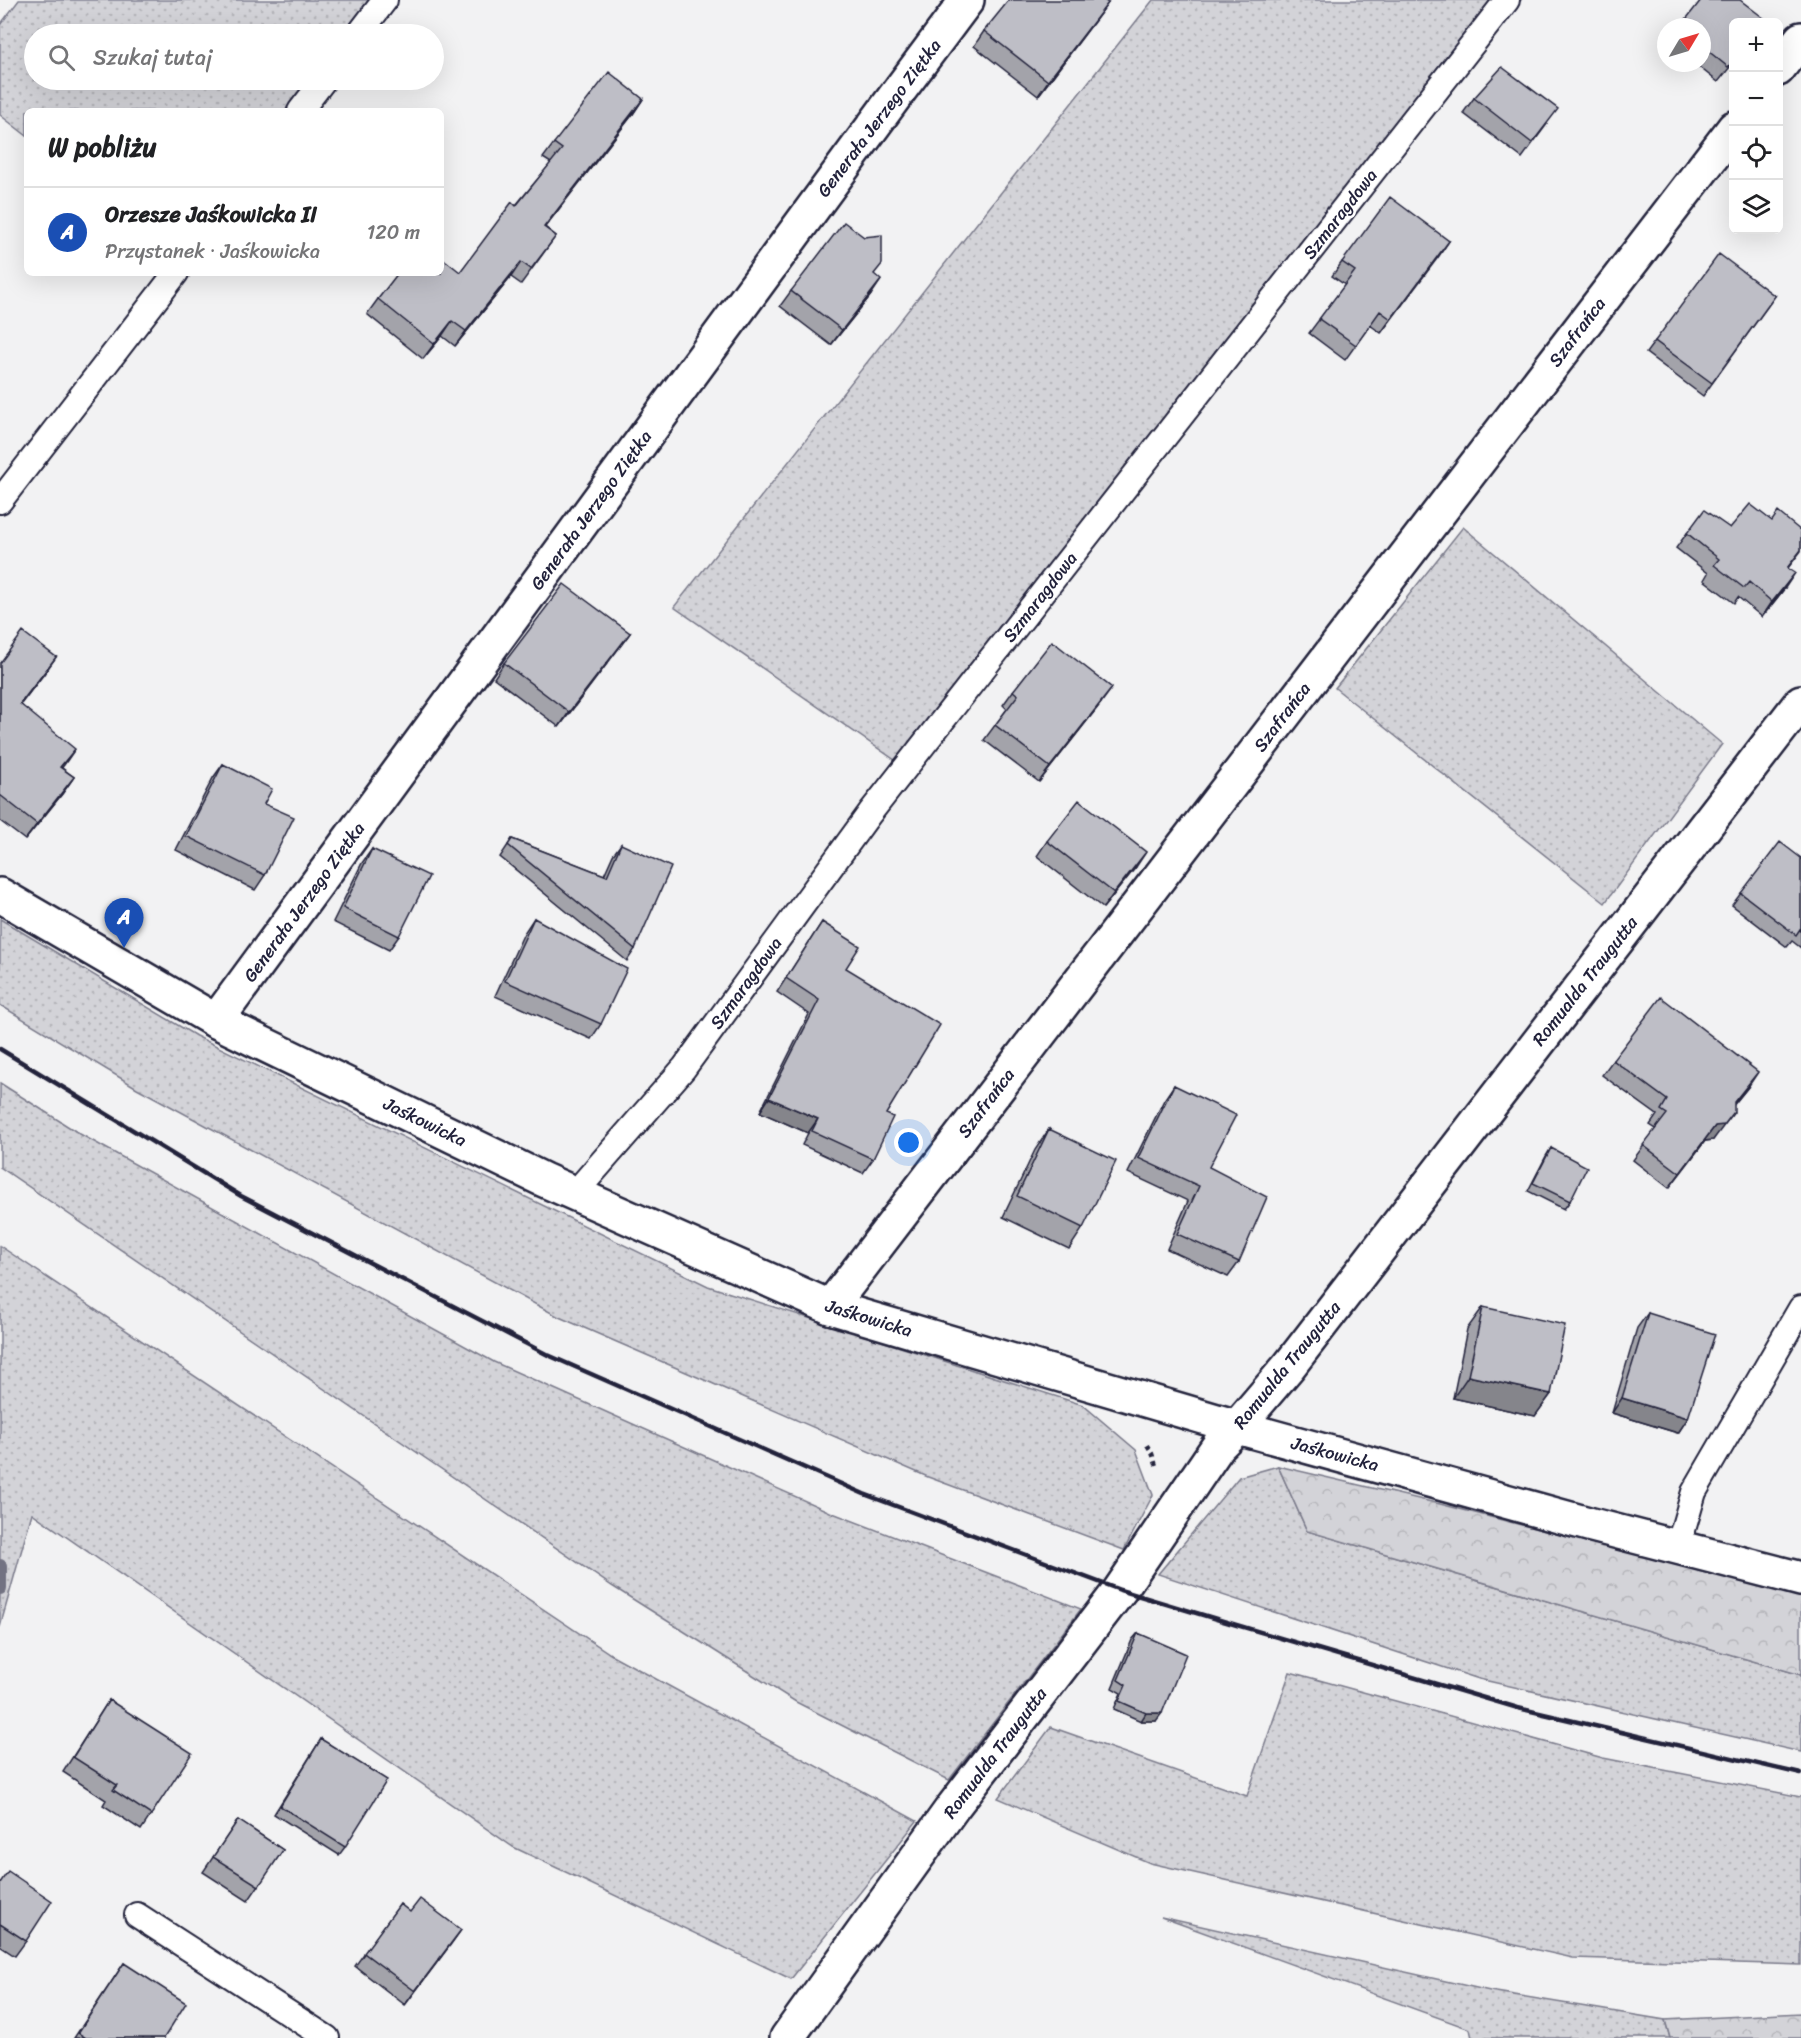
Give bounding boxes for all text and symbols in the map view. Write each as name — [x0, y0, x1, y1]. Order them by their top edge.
north arrow — [1657, 18, 1711, 72]
map controls — [1729, 18, 1783, 234]
button: + — [1729, 18, 1783, 72]
search box — [24, 24, 444, 90]
street label: Generała Jerzego Ziętka — [808, 32, 950, 204]
text: Szukaj tutaj — [93, 38, 212, 77]
icon: search — [45, 41, 78, 74]
button: − — [1729, 72, 1783, 126]
text: W pobliżu — [48, 124, 157, 170]
button: locate — [1729, 126, 1783, 180]
street label: Szmaragdowa — [1294, 162, 1386, 266]
button: layers — [1729, 180, 1783, 234]
text: Orzesze Jaśkowicka II — [105, 195, 317, 234]
text: A — [61, 215, 74, 250]
text: 120 m — [367, 215, 420, 250]
text: Przystanek · Jaśkowicka — [105, 234, 320, 269]
street label: Szafrańca — [1540, 290, 1614, 374]
street label: Generała Jerzego Ziętka — [522, 423, 660, 597]
street label: Szmaragdowa — [994, 545, 1086, 649]
street label: Szafrańca — [1245, 675, 1319, 759]
street label: Generała Jerzego Ziętka — [235, 815, 373, 989]
pin: A — [104, 898, 144, 948]
street label: Romualda Traugutta — [1524, 908, 1647, 1053]
street label: Szmaragdowa — [701, 930, 791, 1036]
street label: Szafrańca — [949, 1061, 1023, 1145]
street label: Jaśkowicka — [377, 1088, 472, 1156]
your location — [894, 1128, 923, 1157]
street label: Jaśkowicka — [821, 1289, 916, 1346]
street label: Romualda Traugutta — [1225, 1293, 1350, 1436]
street label: Jaśkowicka — [1287, 1427, 1382, 1481]
street label: Romualda Traugutta — [935, 1680, 1056, 1826]

